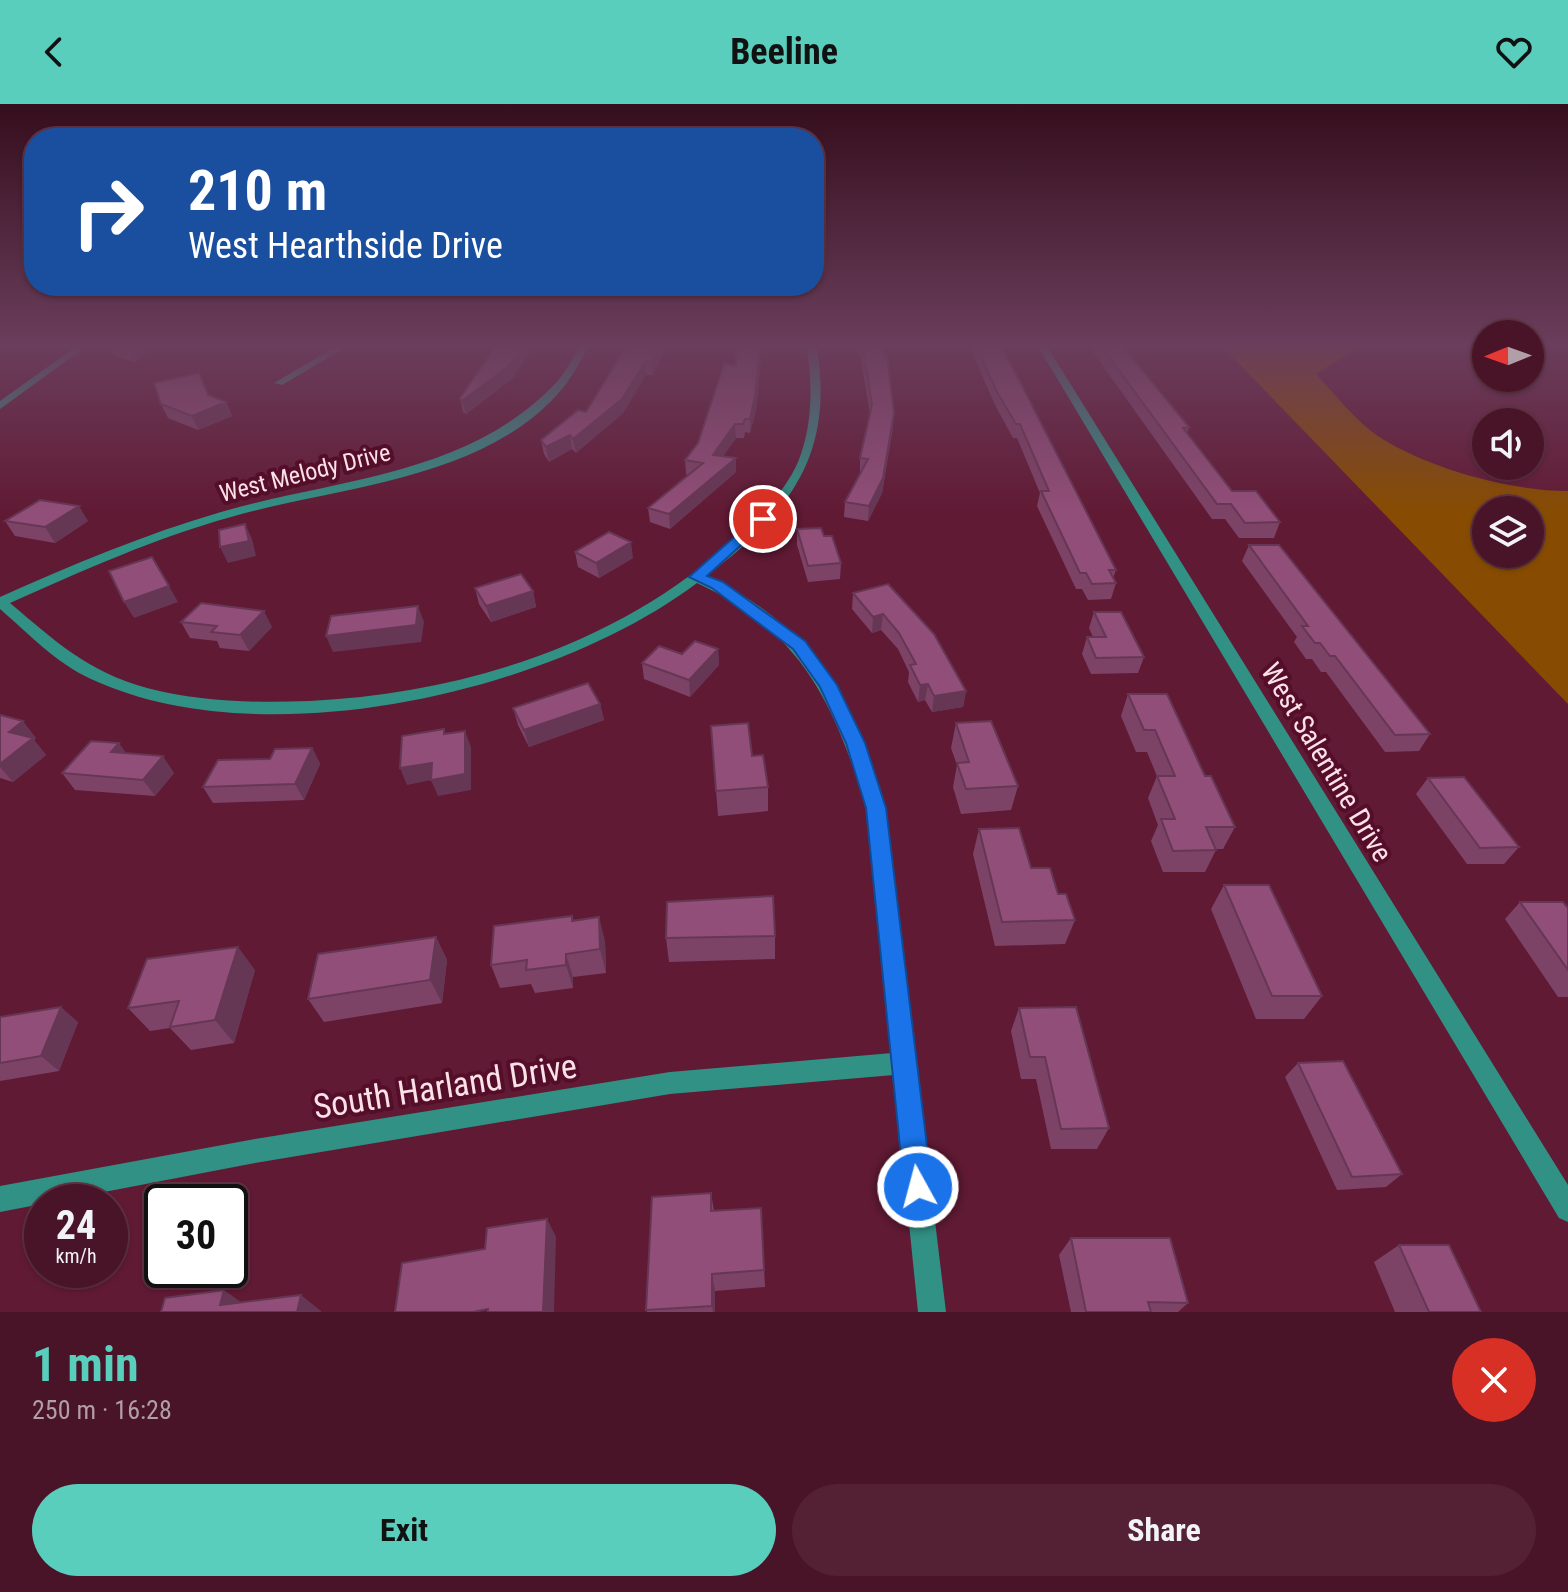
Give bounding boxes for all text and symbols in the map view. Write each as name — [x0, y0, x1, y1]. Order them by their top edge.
icon: back — [32, 30, 76, 74]
icon: heart — [1492, 30, 1536, 74]
text: Beeline — [730, 31, 838, 73]
text: 210 m — [188, 158, 327, 224]
icon: right — [56, 160, 160, 264]
text: West Hearthside Drive — [188, 225, 503, 267]
north arrow — [1472, 320, 1544, 392]
map controls — [1472, 320, 1544, 568]
button: sound — [1472, 408, 1544, 480]
street label: West Melody Drive — [217, 438, 393, 508]
pin — [729, 485, 797, 553]
button: layers — [1472, 496, 1544, 568]
icon: arrive — [741, 497, 785, 541]
street label: West Salentine Drive — [1254, 657, 1399, 868]
street label: South Harland Drive — [310, 1045, 580, 1127]
position arrow — [876, 1145, 960, 1229]
speed limit sign: 30 — [144, 1184, 248, 1288]
text: 24 — [56, 1202, 96, 1249]
text: km/h — [55, 1244, 97, 1268]
text: 1 min — [32, 1336, 139, 1393]
button: close — [1452, 1338, 1536, 1422]
text: 250 m · 16:28 — [32, 1395, 172, 1425]
button: Exit — [32, 1484, 776, 1576]
button: Share — [792, 1484, 1536, 1576]

